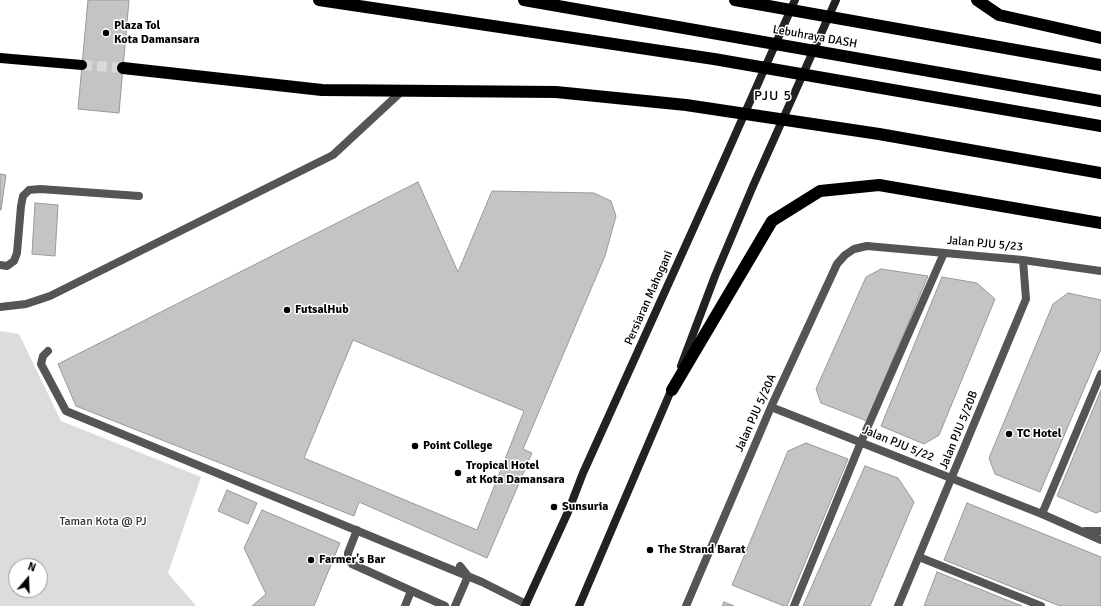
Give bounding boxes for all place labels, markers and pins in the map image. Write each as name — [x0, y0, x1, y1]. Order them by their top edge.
place label: Plaza Tol Kota Damansara — [114, 19, 200, 47]
marker: Plaza Tol Kota Damansara — [101, 28, 111, 38]
place label: FutsalHub — [295, 303, 349, 317]
marker: FutsalHub — [282, 305, 292, 315]
place label: TC Hotel — [1017, 427, 1061, 441]
marker: TC Hotel — [1004, 429, 1014, 439]
place label: Point College — [423, 439, 492, 453]
marker: Point College — [410, 441, 420, 451]
place label: Tropical Hotel at Kota Damansara — [466, 459, 565, 487]
marker: Tropical Hotel at Kota Damansara — [453, 468, 463, 478]
place label: Sunsuria — [562, 500, 608, 514]
marker: Sunsuria — [549, 502, 559, 512]
place label: The Strand Barat — [658, 543, 746, 557]
marker: The Strand Barat — [645, 545, 655, 555]
place label: Farmer's Bar — [319, 553, 385, 567]
marker: Farmer's Bar — [306, 555, 316, 565]

